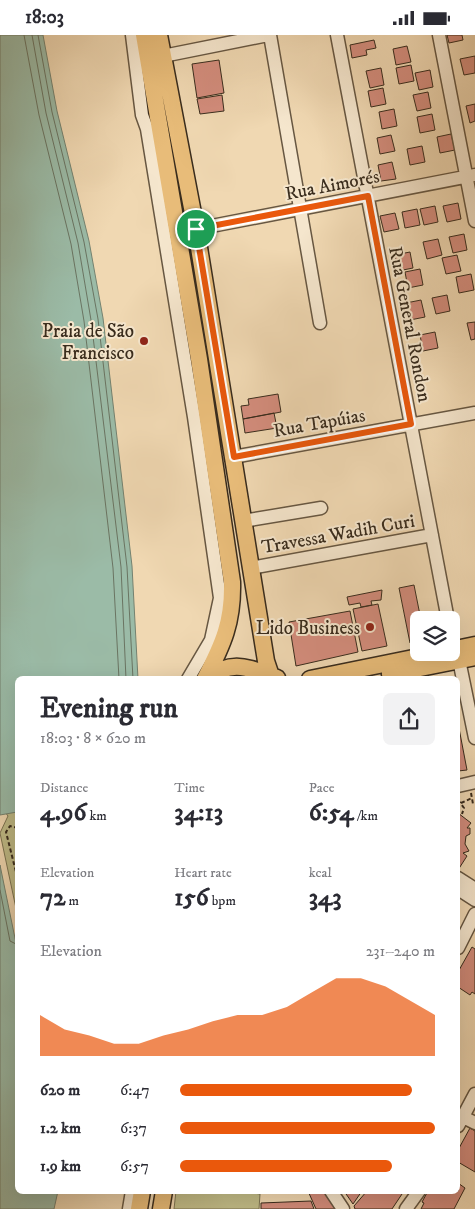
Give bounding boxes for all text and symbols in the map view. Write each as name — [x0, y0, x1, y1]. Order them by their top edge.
text: 18:03 — [25, 6, 64, 29]
street label: Rua Aimorés — [283, 165, 381, 206]
pin — [175, 208, 217, 250]
icon: arrive — [182, 215, 210, 243]
street label: Rua General Rondon — [383, 245, 436, 404]
place label: Praia de São Francisco — [42, 320, 134, 365]
marker: Praia de São Francisco — [138, 335, 150, 347]
street label: Rua Tapúias — [272, 404, 367, 443]
street label: Travessa Wadih Curi — [260, 510, 417, 559]
map controls — [410, 611, 460, 661]
button: layers — [410, 611, 460, 661]
place label: Lido Business — [256, 617, 360, 640]
marker: Lido Business — [364, 621, 376, 633]
text: Evening run — [40, 691, 178, 726]
button: share — [383, 693, 435, 745]
text: 18:03 · 8 × 620 m — [40, 728, 146, 748]
text: Distance — [40, 779, 88, 797]
text: Time — [174, 779, 205, 797]
text: Pace — [309, 779, 335, 797]
text: 4.96 — [40, 797, 86, 828]
text: 34:13 — [174, 797, 223, 828]
text: 6:54 — [309, 797, 354, 828]
text: km — [86, 807, 107, 825]
text: /km — [354, 807, 378, 825]
text: Elevation — [40, 864, 94, 882]
text: Heart rate — [174, 864, 232, 882]
text: kcal — [309, 864, 332, 882]
text: 72 — [40, 882, 65, 913]
text: 156 — [174, 882, 209, 913]
text: 343 — [309, 882, 342, 913]
text: m — [65, 892, 79, 910]
text: bpm — [209, 892, 236, 910]
text: Elevation — [40, 941, 102, 961]
text: 231–240 m — [366, 941, 435, 961]
text: 620 m — [40, 1080, 80, 1100]
text: 6:47 — [120, 1080, 150, 1100]
text: 1.2 km — [40, 1118, 81, 1138]
text: 6:37 — [120, 1118, 147, 1138]
text: 1.9 km — [40, 1156, 81, 1176]
text: 6:57 — [120, 1156, 149, 1176]

